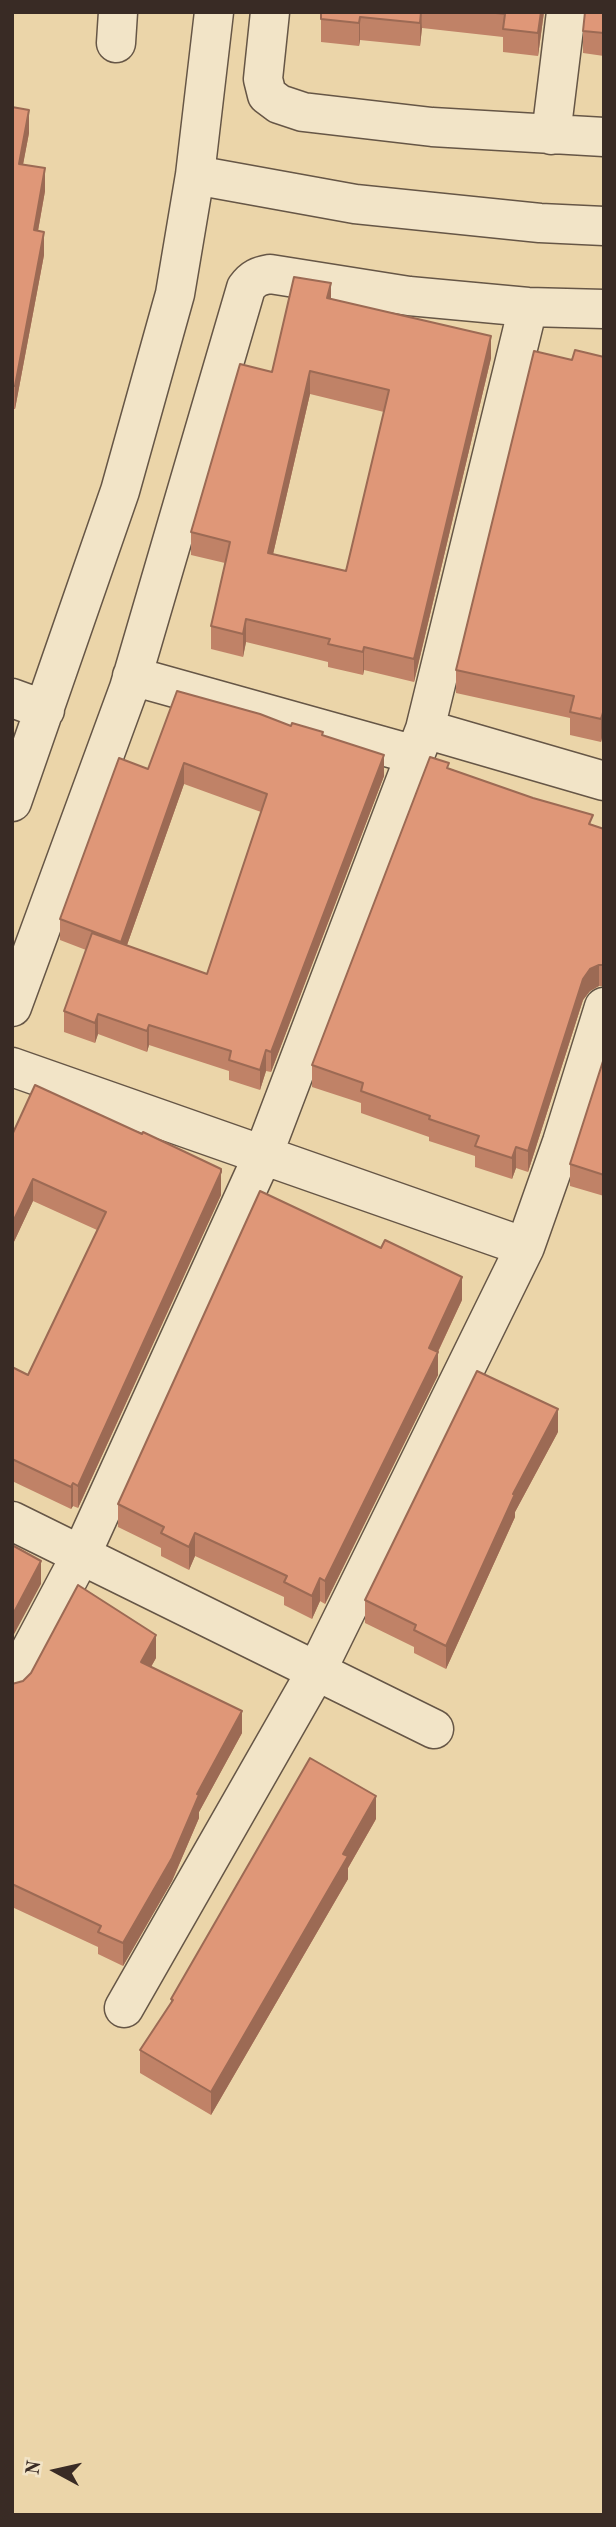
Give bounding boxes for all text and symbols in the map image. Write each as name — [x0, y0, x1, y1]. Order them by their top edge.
north arrow — [21, 2436, 91, 2506]
text: N — [24, 2459, 45, 2477]

